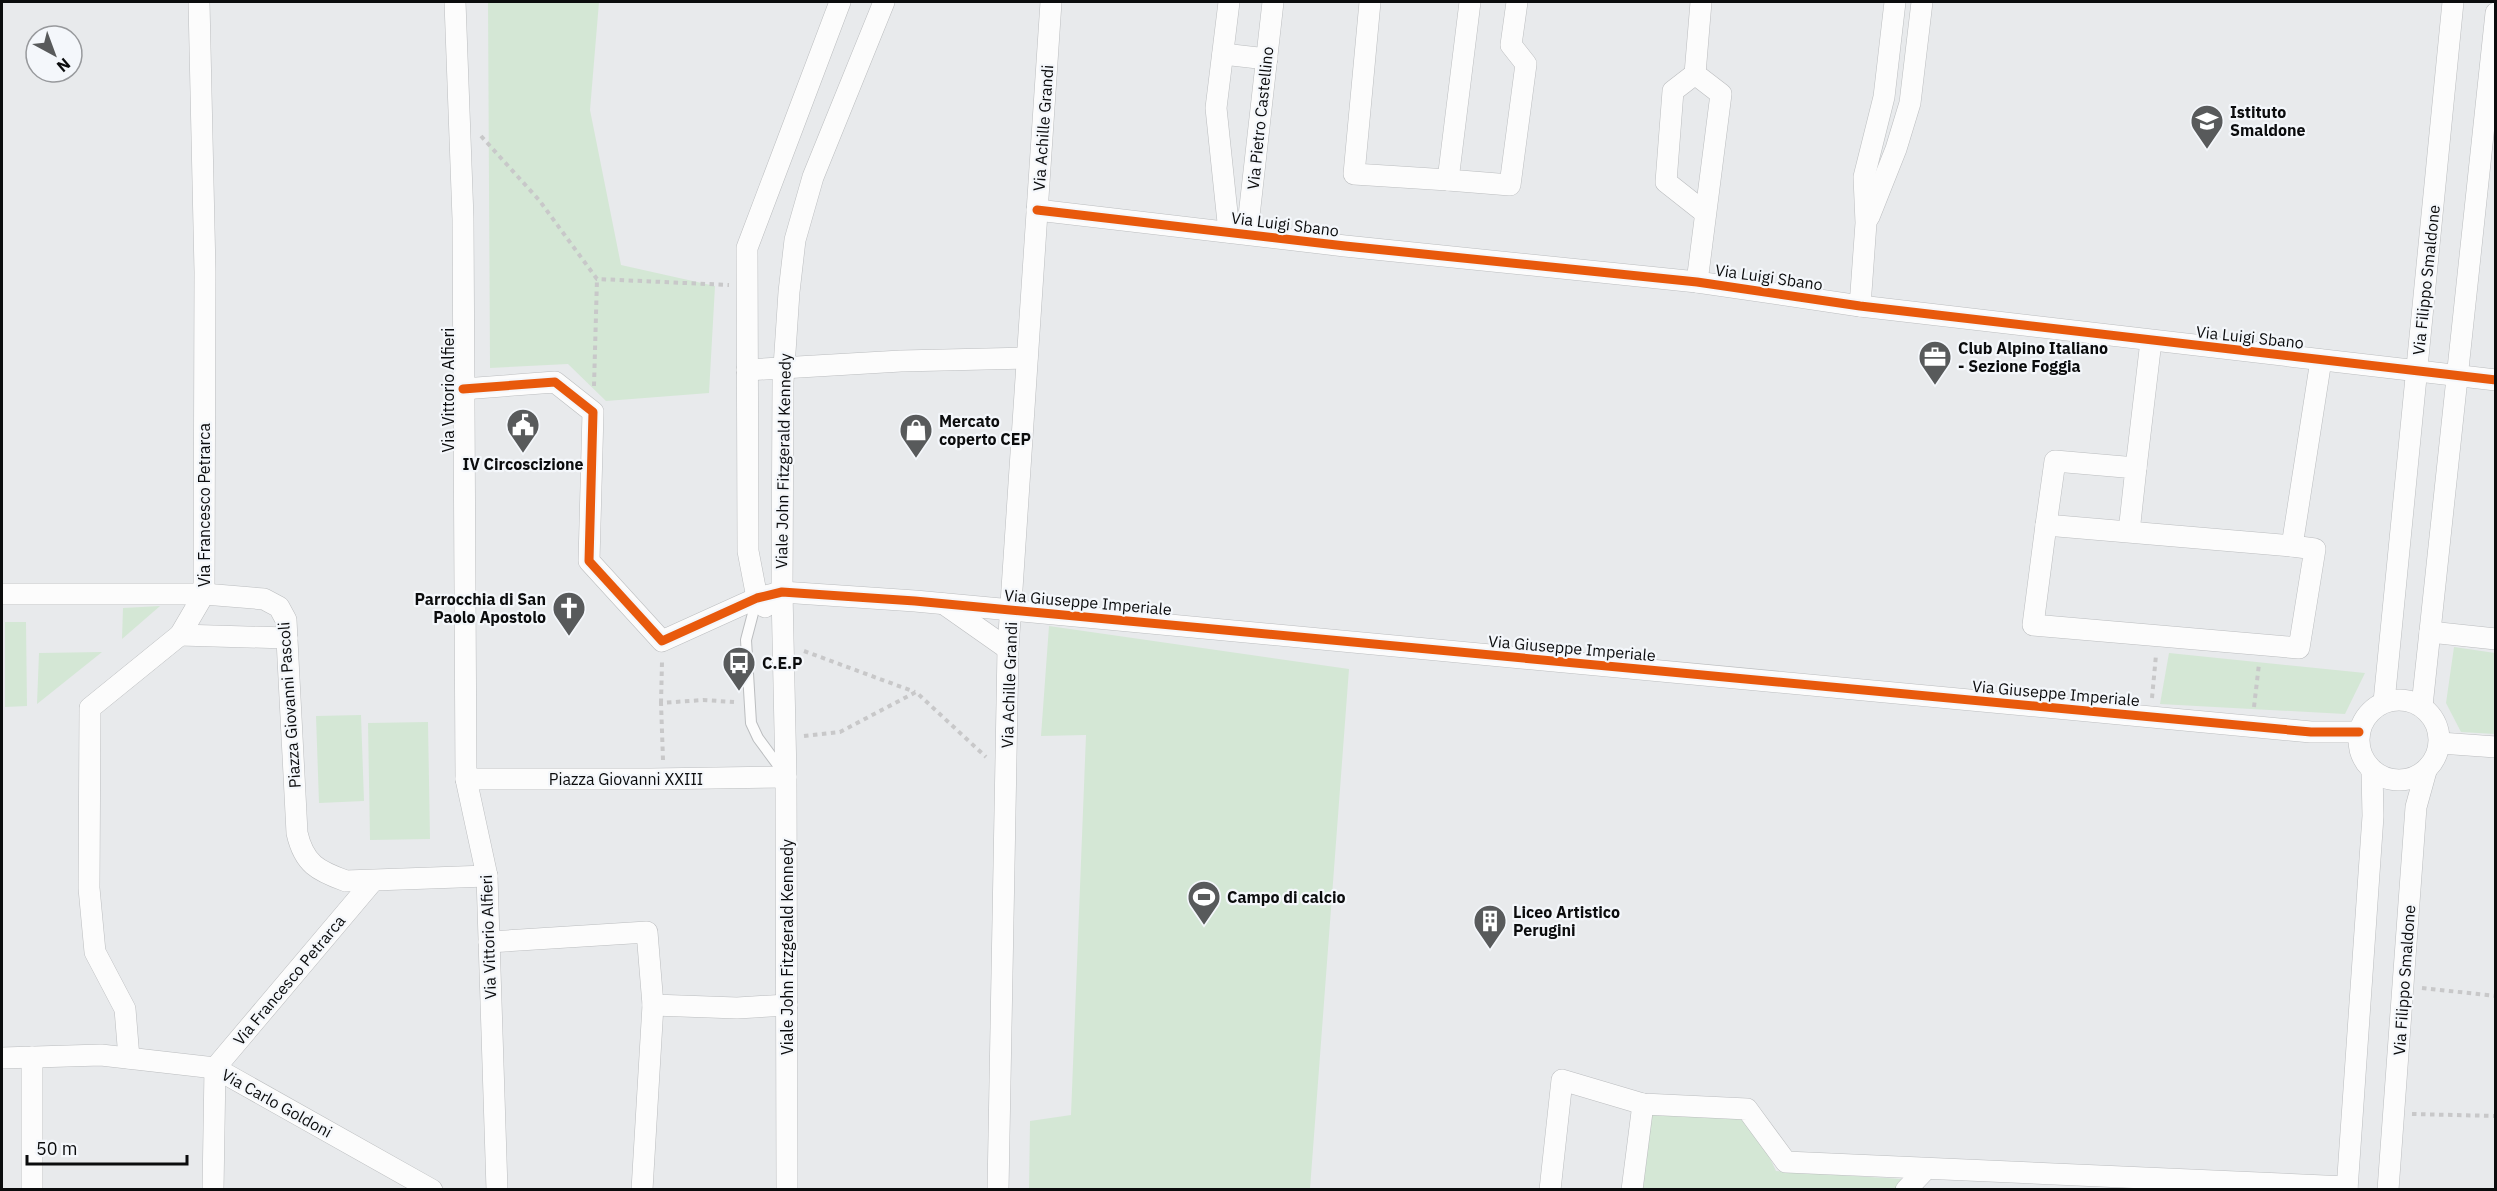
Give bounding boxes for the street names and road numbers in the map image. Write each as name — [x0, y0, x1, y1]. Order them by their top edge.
street label: Via Pietro Castellino — [1243, 45, 1277, 191]
street label: Via Achille Grandi — [1029, 64, 1057, 192]
street label: Via Filippo Smaldone — [2408, 204, 2444, 356]
street label: Via Luigi Sbano — [1230, 207, 1340, 241]
street label: Via Luigi Sbano — [1714, 260, 1824, 294]
street label: Via Luigi Sbano — [2195, 321, 2305, 353]
street label: Via Vittorio Alfieri — [438, 328, 458, 452]
street label: Viale John Fitzgerald Kennedy — [771, 353, 795, 569]
street label: Via Francesco Petrarca — [194, 423, 214, 587]
street label: Via Giuseppe Imperiale — [1003, 585, 1173, 619]
street label: Piazza Giovanni Pascoli — [273, 621, 305, 789]
street label: Via Achille Grandi — [997, 621, 1021, 749]
street label: Via Giuseppe Imperiale — [1487, 631, 1657, 665]
street label: Via Giuseppe Imperiale — [1971, 676, 2141, 710]
street label: Piazza Giovanni XXIII — [549, 769, 703, 789]
street label: Viale John Fitzgerald Kennedy — [777, 839, 797, 1055]
street label: Via Vittorio Alfieri — [476, 874, 500, 1000]
street label: Via Filippo Smaldone — [2389, 904, 2419, 1056]
street label: Via Francesco Petrarca — [229, 910, 350, 1049]
street label: Via Carlo Goldoni — [218, 1064, 336, 1142]

